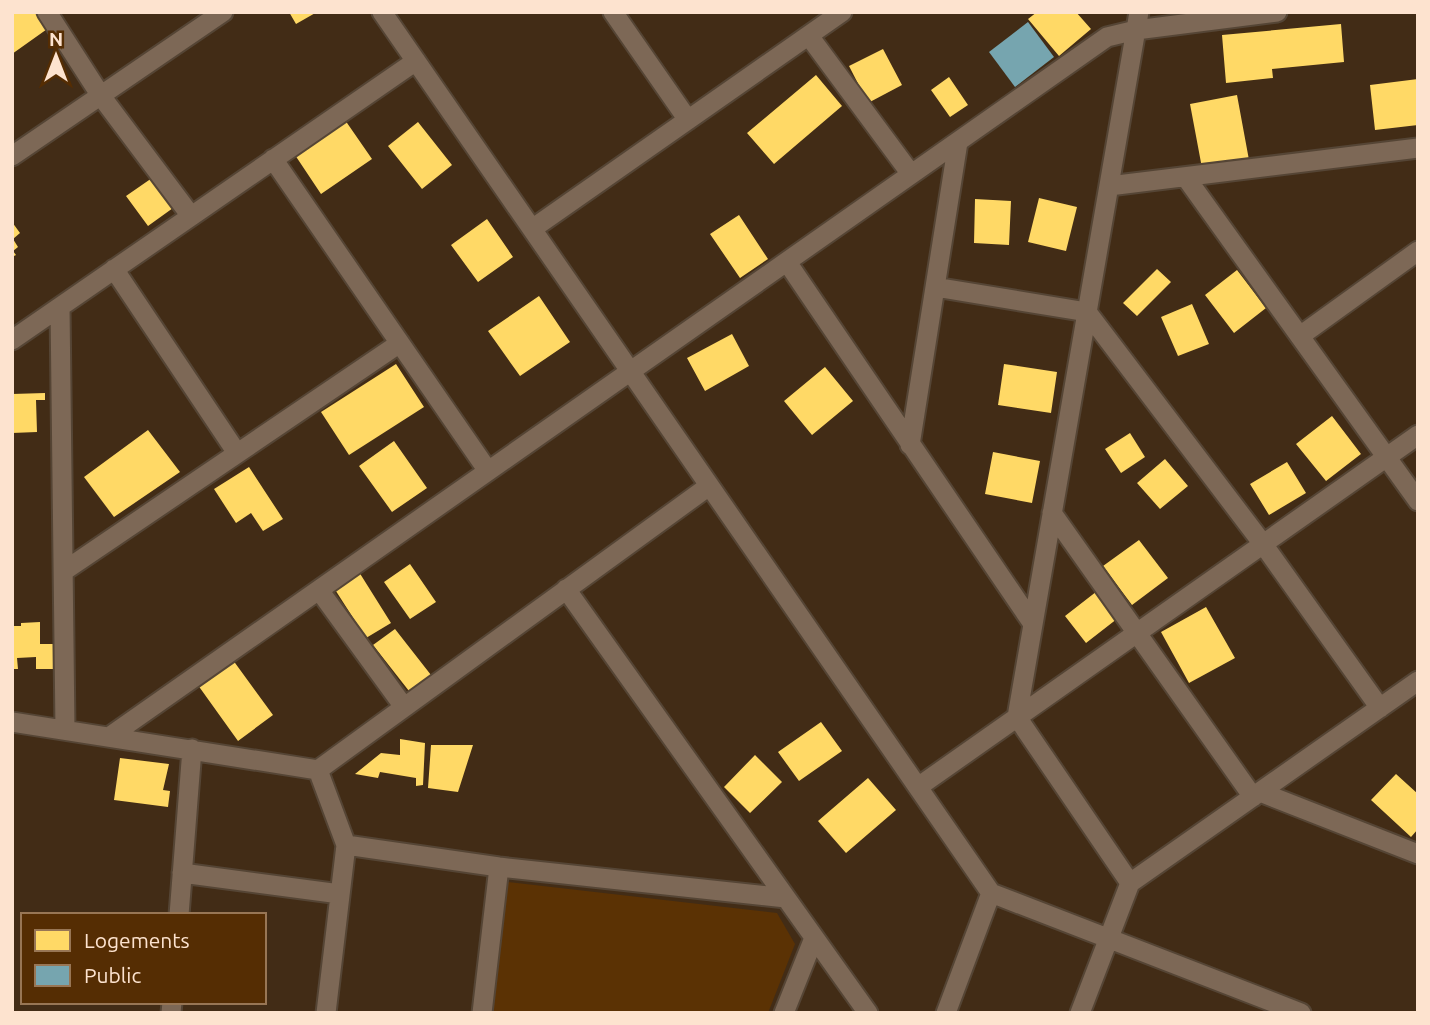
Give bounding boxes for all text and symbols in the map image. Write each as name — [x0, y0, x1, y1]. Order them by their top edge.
north arrow — [21, 21, 91, 91]
text: N — [49, 28, 63, 50]
legend — [21, 913, 266, 1004]
text: Logements — [84, 928, 190, 952]
text: Public — [84, 963, 141, 987]

